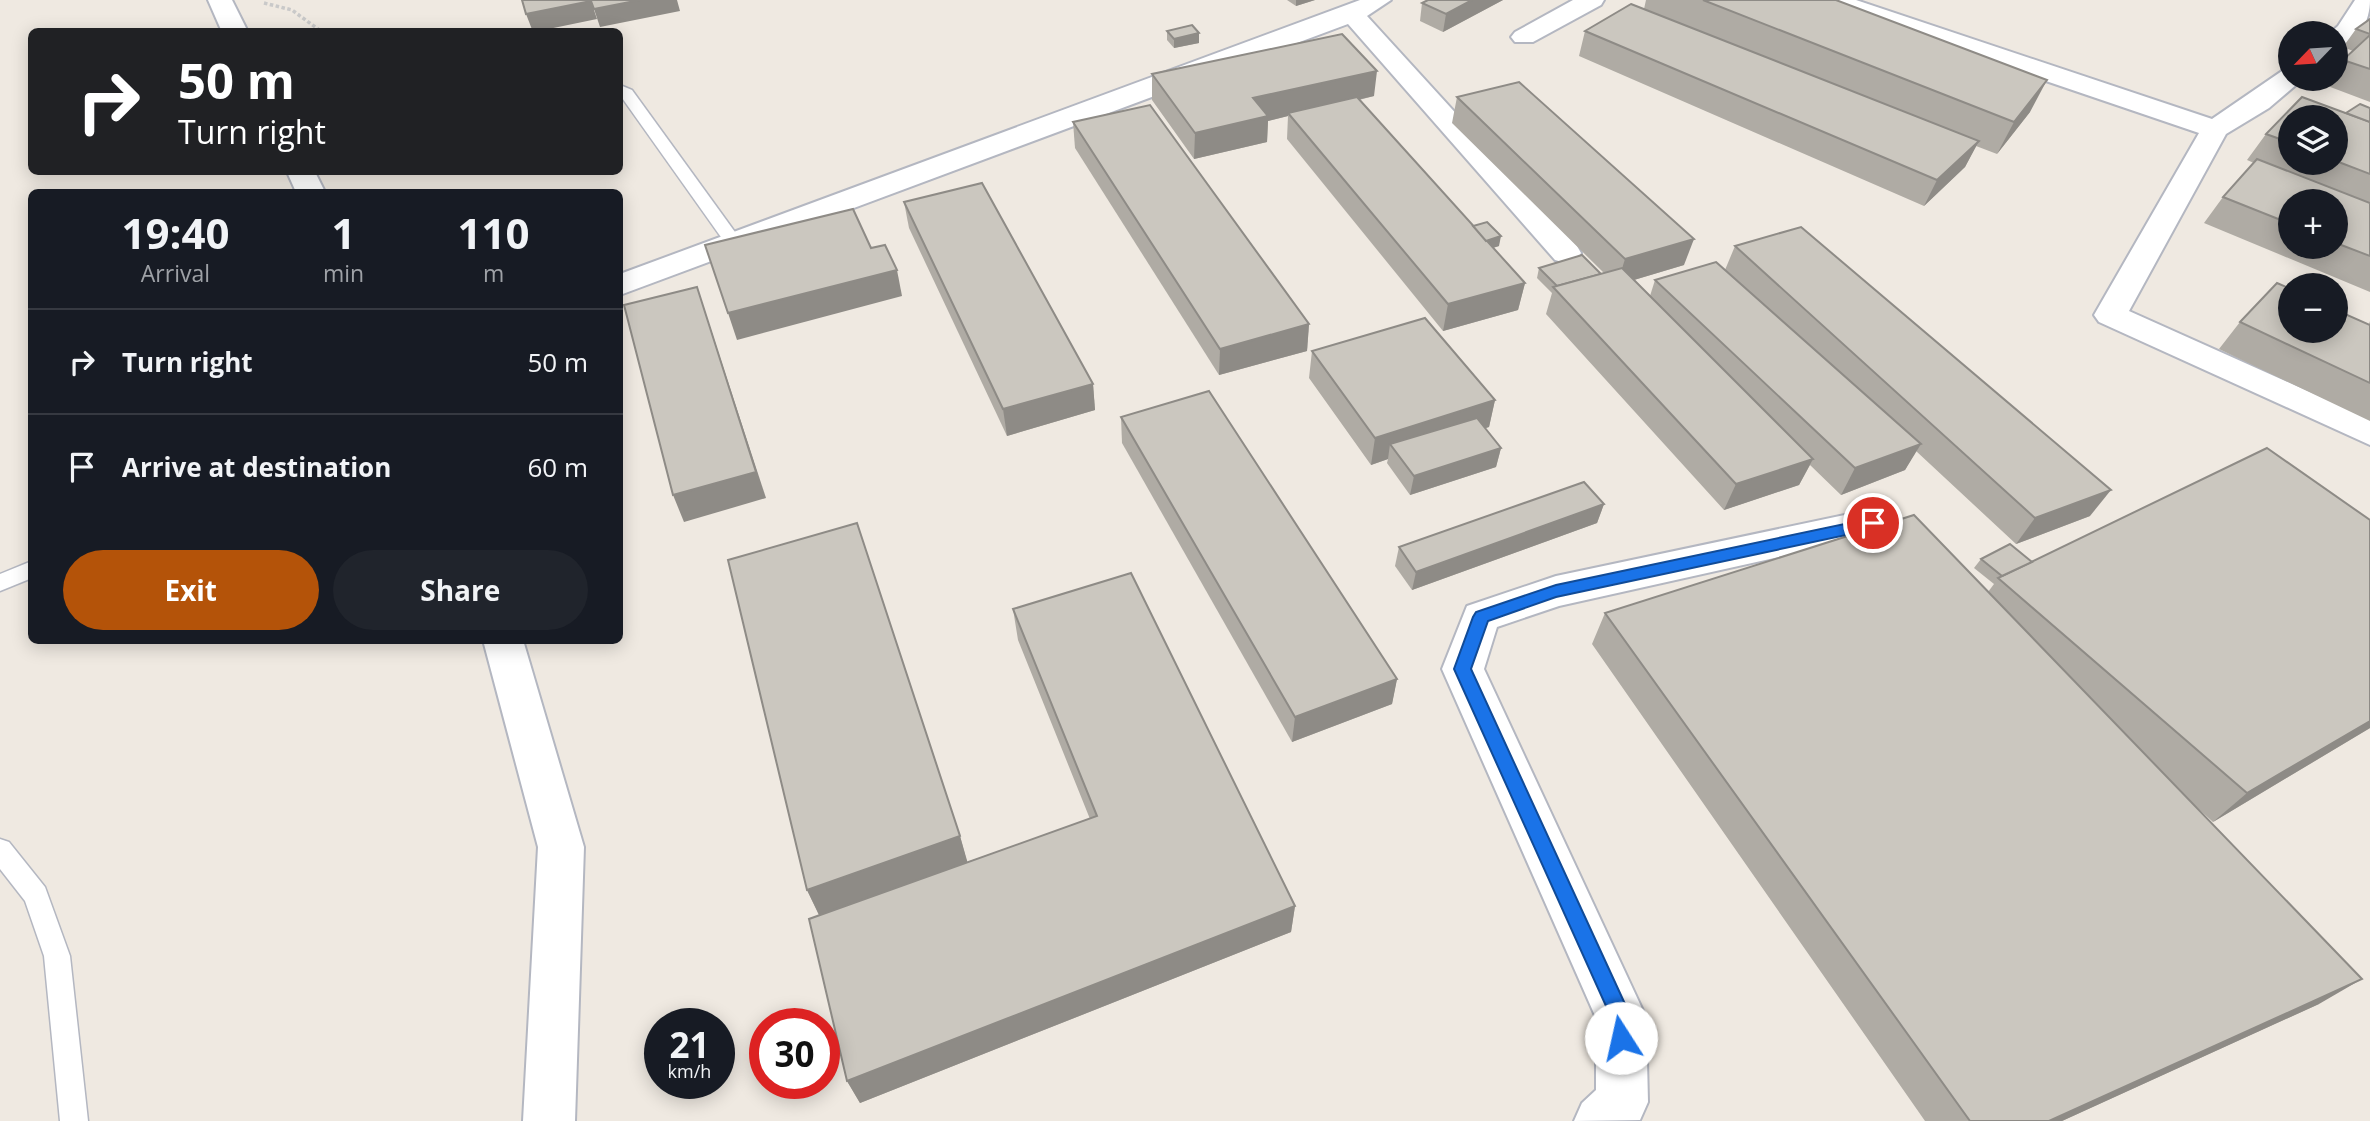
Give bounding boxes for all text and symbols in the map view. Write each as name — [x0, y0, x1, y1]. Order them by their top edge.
north arrow — [2278, 21, 2348, 91]
map controls — [2278, 21, 2348, 343]
text: 50 m — [178, 47, 295, 113]
icon: right — [63, 56, 154, 147]
button: layers — [2278, 105, 2348, 175]
text: Turn right — [178, 110, 326, 153]
button: + — [2278, 189, 2348, 259]
text: 19:40 — [121, 204, 229, 261]
text: 1 — [331, 204, 356, 261]
text: 110 — [458, 204, 530, 261]
text: Arrival — [141, 257, 210, 289]
text: min — [323, 257, 364, 289]
text: m — [483, 257, 504, 289]
button: − — [2278, 273, 2348, 343]
icon: right — [63, 343, 101, 381]
text: Turn right — [122, 344, 253, 380]
text: 50 m — [527, 344, 588, 380]
icon: arrive — [63, 448, 101, 486]
text: Arrive at destination — [122, 449, 391, 485]
text: 60 m — [527, 449, 588, 485]
pin — [1843, 493, 1903, 553]
icon: arrive — [1854, 504, 1892, 542]
button: Exit — [63, 550, 319, 630]
button: Share — [333, 550, 588, 630]
position arrow — [1584, 1001, 1658, 1075]
speed limit sign: 30 — [749, 1008, 840, 1099]
text: 21 — [669, 1021, 710, 1068]
text: km/h — [668, 1059, 711, 1083]

